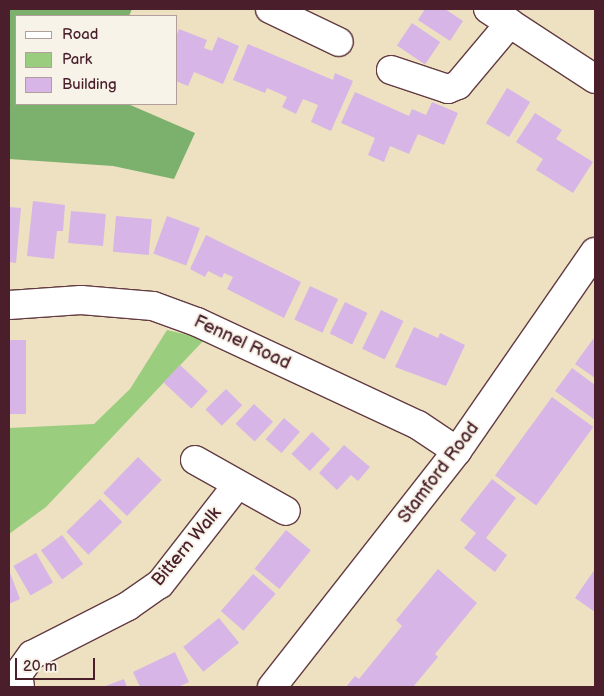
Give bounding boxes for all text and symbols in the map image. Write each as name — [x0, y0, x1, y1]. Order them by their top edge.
legend — [15, 15, 178, 105]
text: Road — [62, 25, 98, 44]
text: Park — [62, 50, 92, 69]
text: Building — [62, 75, 117, 94]
street label: Fennel Road — [190, 311, 294, 375]
street label: Stamford Road — [394, 418, 484, 528]
street label: Bittern Walk — [147, 503, 227, 591]
scale bar — [18, 648, 98, 680]
text: 20 m — [23, 657, 57, 676]

